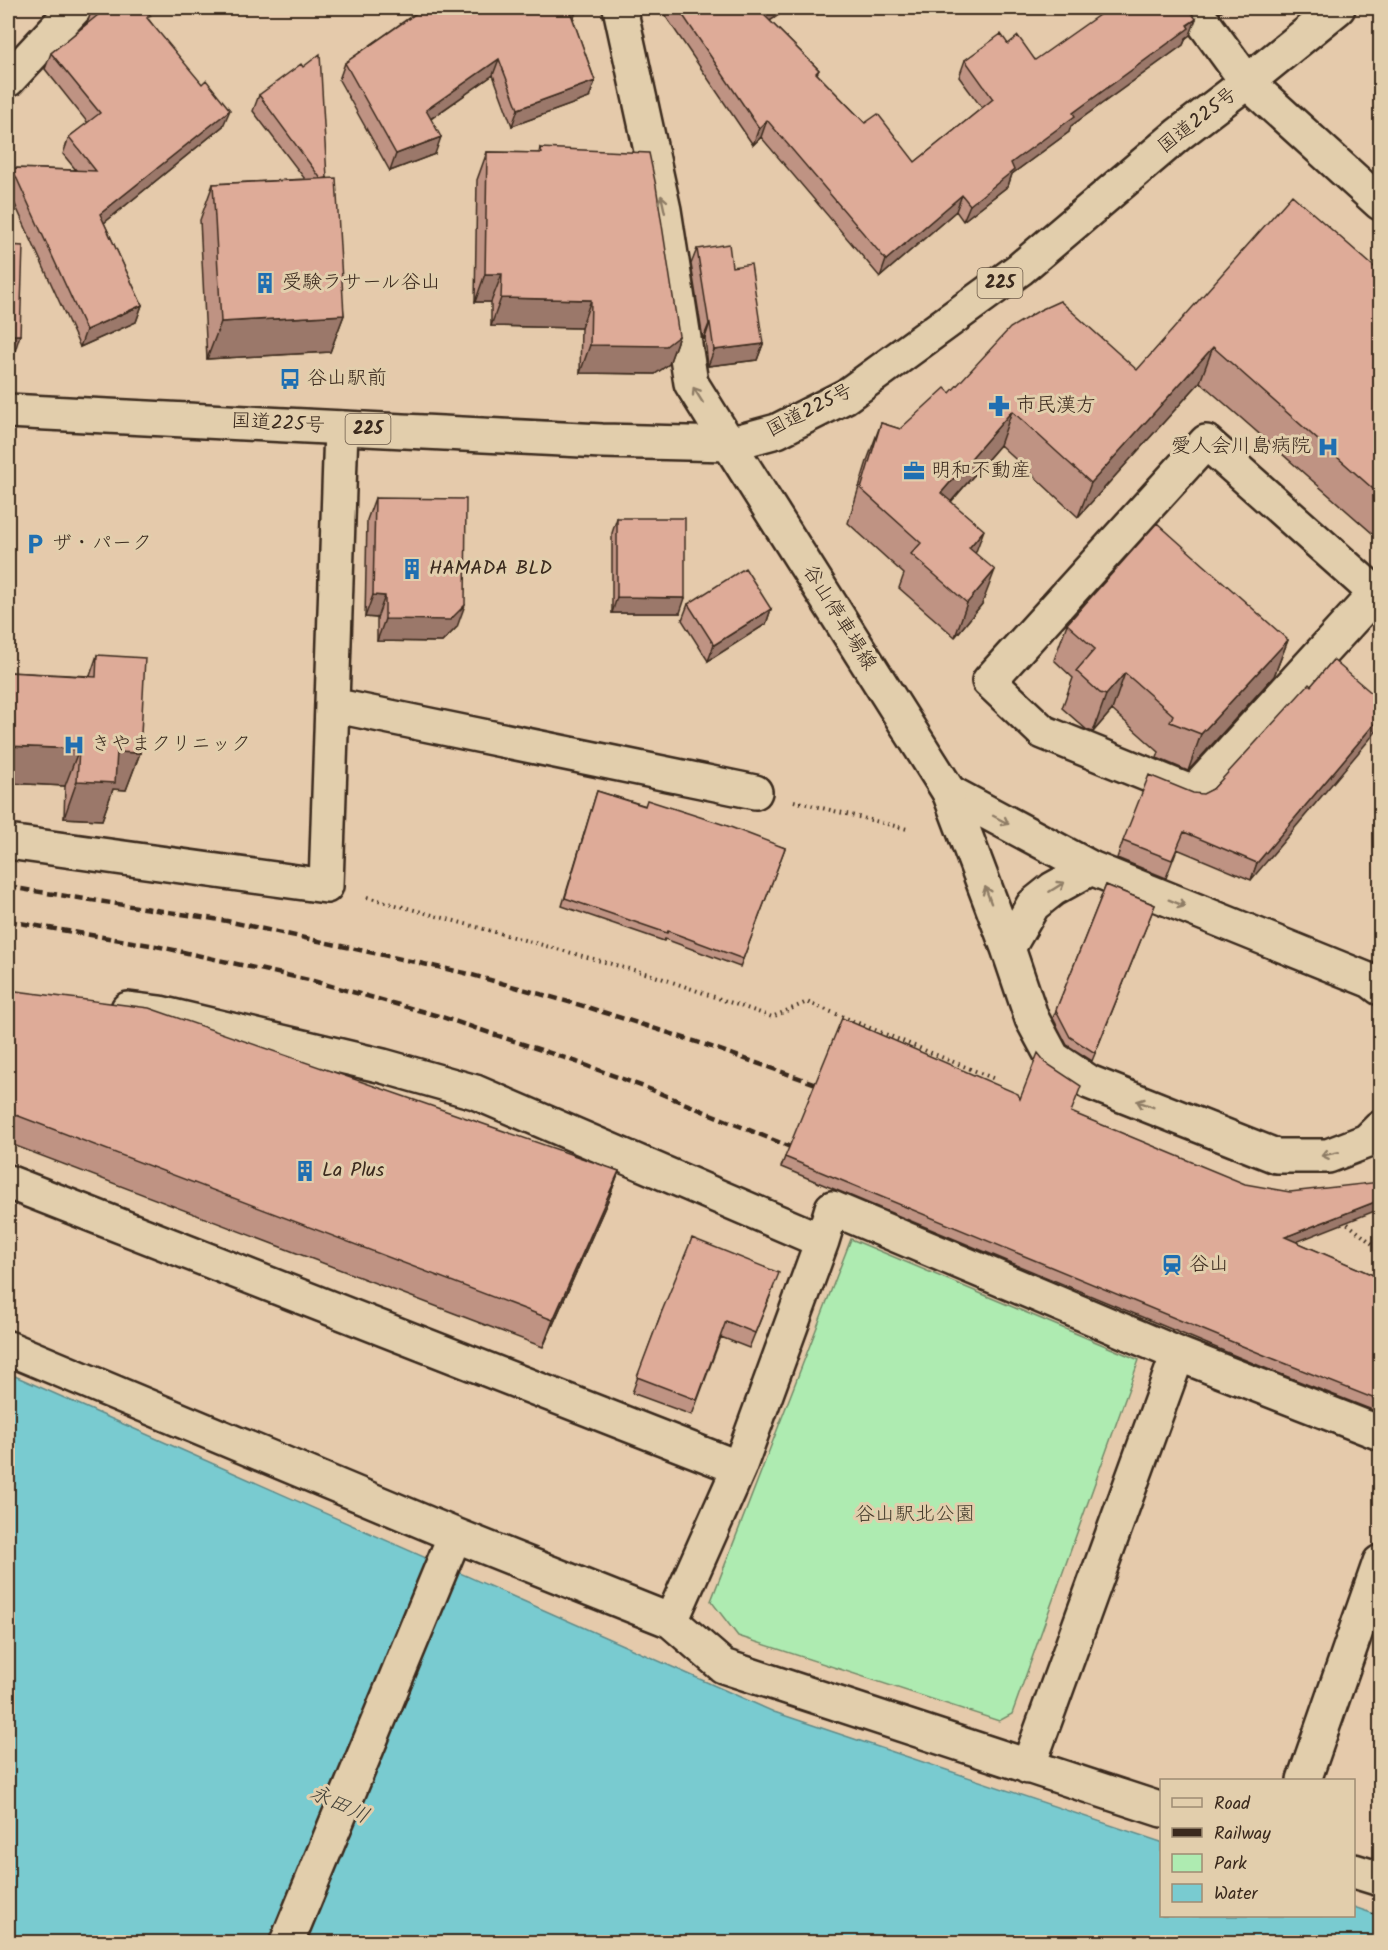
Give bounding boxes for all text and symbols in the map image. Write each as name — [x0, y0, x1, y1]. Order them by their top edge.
street label: 国道225号 — [1151, 79, 1245, 163]
one-way arrow — [657, 195, 668, 214]
place label: 受験ラサール谷山 — [282, 267, 441, 299]
road number: 225 — [978, 268, 1022, 298]
building icon: 受験ラサール谷山 — [253, 271, 277, 295]
place label: 谷山駅前 — [307, 363, 387, 395]
bus stop icon: 谷山駅前 — [278, 367, 302, 391]
street label: 国道225号 — [761, 375, 859, 447]
one-way arrow — [692, 387, 704, 404]
place label: 市民漢方 — [1016, 390, 1096, 422]
pharmacy icon: 市民漢方 — [987, 394, 1011, 418]
street label: 国道225号 — [230, 406, 326, 442]
road number: 225 — [346, 414, 391, 444]
place label: 愛人会川島病院 — [1171, 431, 1311, 463]
hospital icon: 愛人会川島病院 — [1316, 435, 1340, 459]
place label: 明和不動産 — [931, 455, 1031, 487]
office icon: 明和不動産 — [902, 459, 926, 483]
place label: ザ・パーク — [52, 528, 152, 560]
parking icon: ザ・パーク — [23, 532, 47, 556]
place label: HAMADA BLD — [429, 553, 552, 585]
building icon: HAMADA BLD — [400, 557, 424, 581]
street label: 谷山停車場線 — [794, 559, 884, 677]
place label: きやまクリニック — [91, 729, 251, 761]
hospital icon: きやまクリニック — [62, 733, 86, 757]
one-way arrow — [992, 814, 1009, 826]
one-way arrow — [1048, 881, 1065, 893]
one-way arrow — [982, 887, 993, 905]
one-way arrow — [1167, 898, 1186, 909]
one-way arrow — [1136, 1098, 1155, 1109]
one-way arrow — [1320, 1148, 1339, 1160]
place label: La Plus — [322, 1155, 385, 1187]
building icon: La Plus — [293, 1159, 317, 1183]
place label: 谷山 — [1189, 1249, 1229, 1281]
station icon: 谷山 — [1160, 1253, 1184, 1277]
park label: 谷山駅北公園 — [855, 1499, 975, 1531]
water label: 永田川 — [303, 1777, 375, 1833]
legend — [1160, 1779, 1355, 1917]
text: Road — [1214, 1790, 1251, 1819]
text: Railway — [1214, 1820, 1271, 1849]
text: Park — [1214, 1850, 1247, 1879]
text: Water — [1214, 1880, 1259, 1909]

